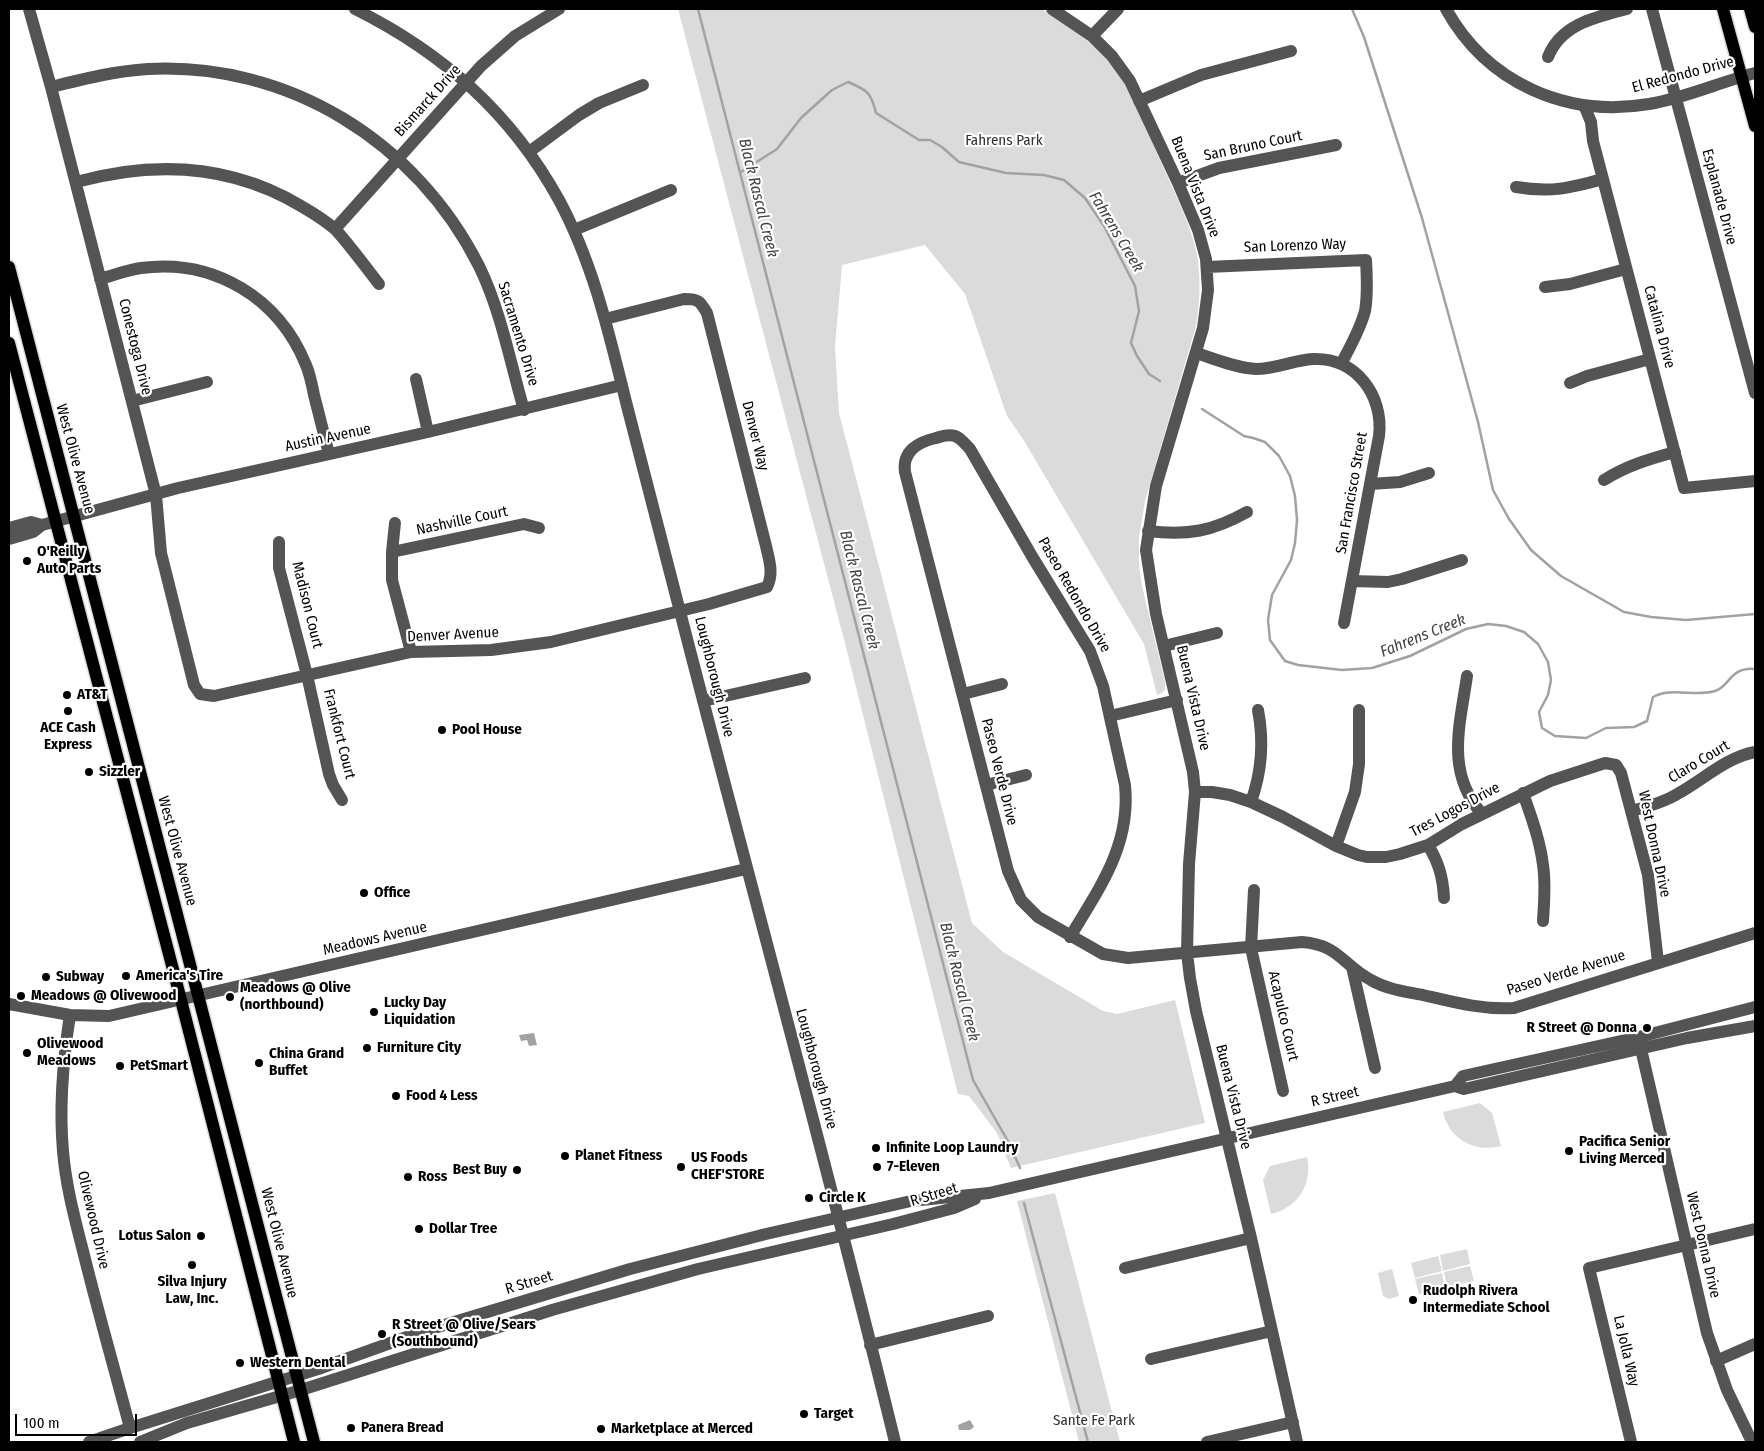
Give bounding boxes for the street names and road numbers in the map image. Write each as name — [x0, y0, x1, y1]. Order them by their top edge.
street label: El Redondo Drive — [1630, 53, 1736, 97]
street label: Bismarck Drive — [391, 61, 465, 141]
street label: San Bruno Court — [1202, 127, 1304, 165]
street label: Buena Vista Drive — [1167, 134, 1223, 240]
street label: Esplanade Drive — [1698, 147, 1740, 247]
street label: San Lorenzo Way — [1244, 235, 1346, 257]
street label: Sacramento Drive — [494, 280, 542, 388]
street label: Catalina Drive — [1639, 284, 1679, 370]
street label: Conestoga Drive — [114, 297, 156, 397]
street label: Denver Way — [738, 399, 772, 473]
street label: West Olive Avenue — [52, 402, 98, 516]
street label: Austin Avenue — [283, 420, 373, 456]
street label: San Francisco Street — [1332, 431, 1372, 555]
street label: Nashville Court — [415, 503, 509, 539]
street label: Paseo Redondo Drive — [1034, 534, 1114, 656]
street label: Madison Court — [288, 560, 326, 650]
street label: Loughborough Drive — [690, 615, 738, 739]
street label: Denver Avenue — [407, 624, 499, 646]
street label: Buena Vista Drive — [1172, 644, 1214, 752]
street label: Frankfort Court — [319, 687, 359, 781]
street label: Paseo Verde Drive — [977, 717, 1021, 827]
street label: Claro Court — [1665, 737, 1733, 787]
street label: Tres Logos Drive — [1407, 779, 1503, 841]
street label: West Donna Drive — [1634, 789, 1674, 899]
street label: West Olive Avenue — [154, 794, 200, 908]
street label: Meadows Avenue — [321, 918, 429, 960]
street label: Paseo Verde Avenue — [1505, 946, 1627, 1000]
street label: Acapulco Court — [1264, 969, 1302, 1063]
street label: Loughborough Drive — [791, 1007, 841, 1131]
street label: Buena Vista Drive — [1211, 1043, 1255, 1151]
street label: R Street — [1309, 1083, 1361, 1111]
street label: Olivewood Drive — [73, 1169, 113, 1271]
street label: R Street — [908, 1179, 960, 1211]
street label: West Olive Avenue — [257, 1186, 301, 1300]
street label: West Donna Drive — [1682, 1190, 1724, 1300]
street label: R Street — [503, 1267, 555, 1299]
street label: La Jolla Way — [1609, 1314, 1643, 1388]

